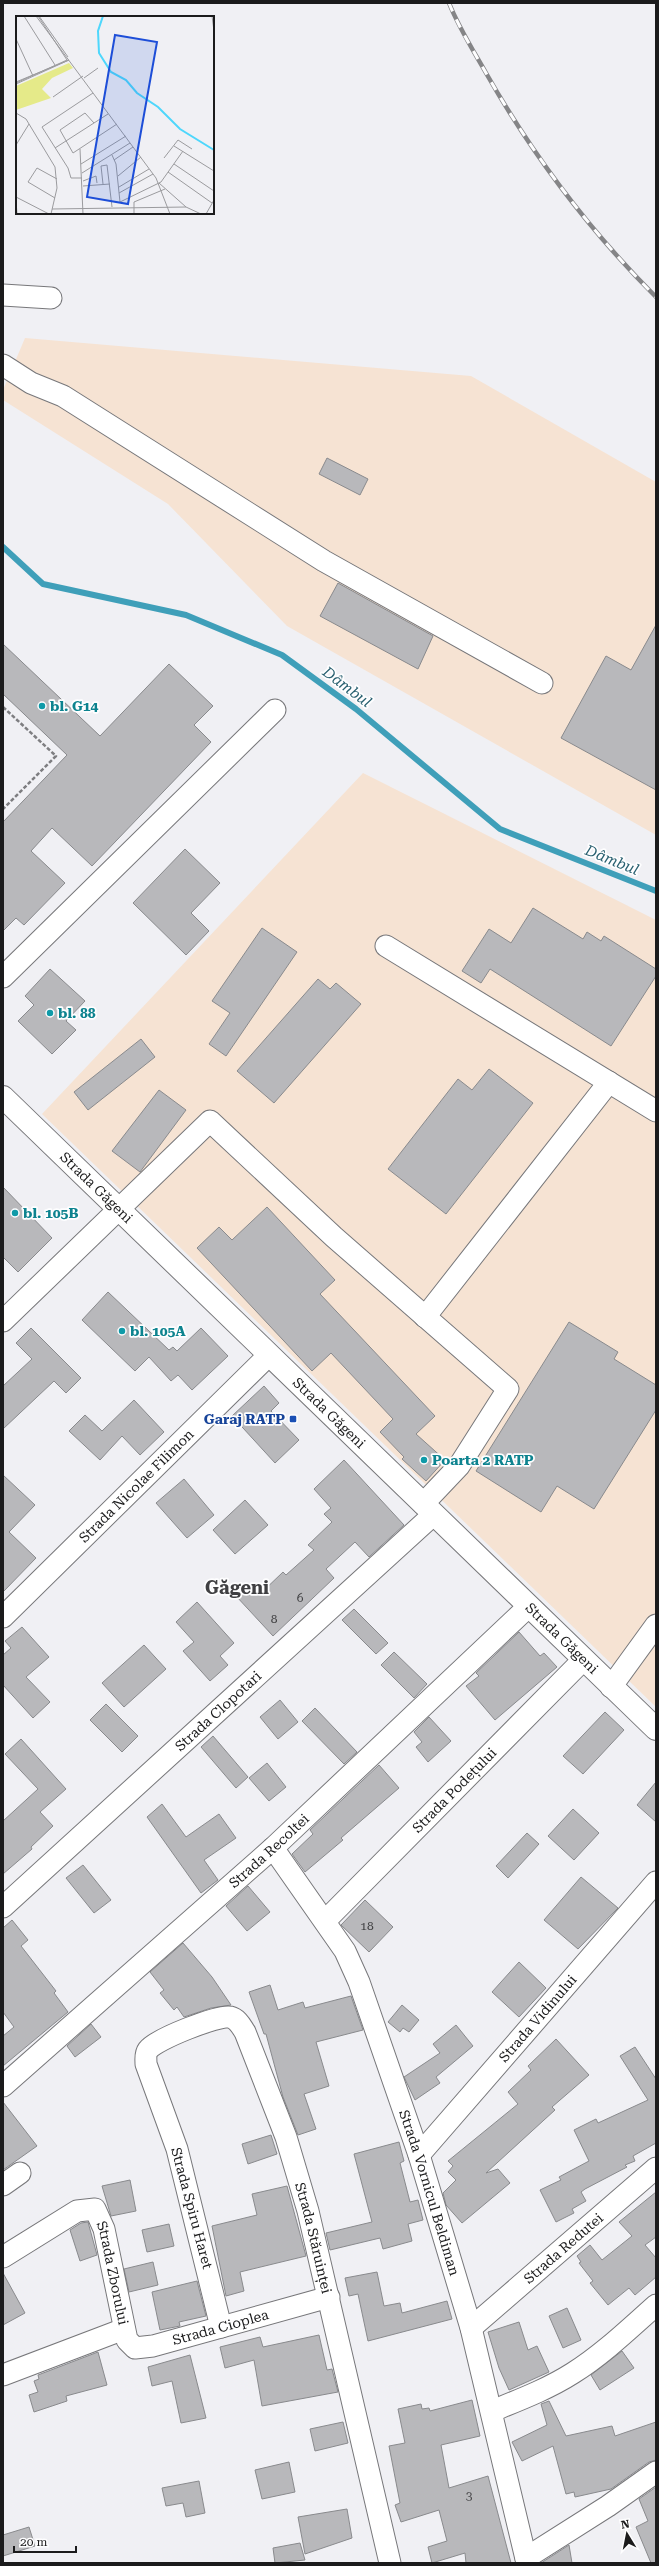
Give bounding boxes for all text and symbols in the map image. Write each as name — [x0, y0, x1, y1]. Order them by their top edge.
inset map — [16, 16, 214, 214]
water label: Dâmbul — [318, 662, 375, 711]
place label: bl. G14 — [50, 698, 99, 714]
marker: bl. G14 — [37, 701, 47, 711]
water label: Dâmbul — [582, 841, 642, 879]
place label: bl. 88 — [58, 1005, 96, 1021]
marker: bl. 88 — [45, 1008, 55, 1018]
street label: Strada Găgeni — [57, 1149, 136, 1226]
place label: bl. 105B — [23, 1205, 79, 1221]
marker: bl. 105B — [10, 1208, 20, 1218]
place label: bl. 105A — [130, 1323, 186, 1339]
marker: bl. 105A — [117, 1326, 127, 1336]
street label: Strada Găgeni — [290, 1374, 369, 1452]
place label: Garaj RATP — [204, 1411, 285, 1427]
marker: Garaj RATP — [288, 1414, 298, 1424]
street label: Strada Nicolae Filimon — [76, 1426, 197, 1546]
place label: Poarta 2 RATP — [432, 1452, 534, 1468]
marker: Poarta 2 RATP — [419, 1455, 429, 1465]
district label: Găgeni — [205, 1577, 269, 1598]
house number: 6 — [297, 1591, 304, 1605]
street label: Strada Găgeni — [522, 1599, 602, 1677]
house number: 8 — [271, 1612, 278, 1626]
street label: Strada Clopotari — [172, 1667, 265, 1754]
street label: Strada Podețului — [409, 1744, 500, 1836]
street label: Strada Recoltei — [226, 1810, 313, 1891]
house number: 18 — [360, 1919, 374, 1933]
street label: Strada Vidinului — [496, 1971, 580, 2065]
street label: Strada Vornicul Beldiman — [396, 2108, 463, 2278]
street label: Strada Spiru Haret — [168, 2146, 216, 2270]
street label: Strada Stăruinței — [292, 2181, 335, 2296]
street label: Strada Redutei — [520, 2209, 606, 2287]
street label: Strada Zborului — [93, 2218, 132, 2327]
street label: Strada Cioplea — [171, 2306, 271, 2348]
house number: 3 — [466, 2489, 473, 2503]
north arrow — [607, 2514, 647, 2554]
text: N — [620, 2517, 631, 2532]
scale bar — [14, 2528, 76, 2554]
text: 20 m — [20, 2535, 47, 2549]

